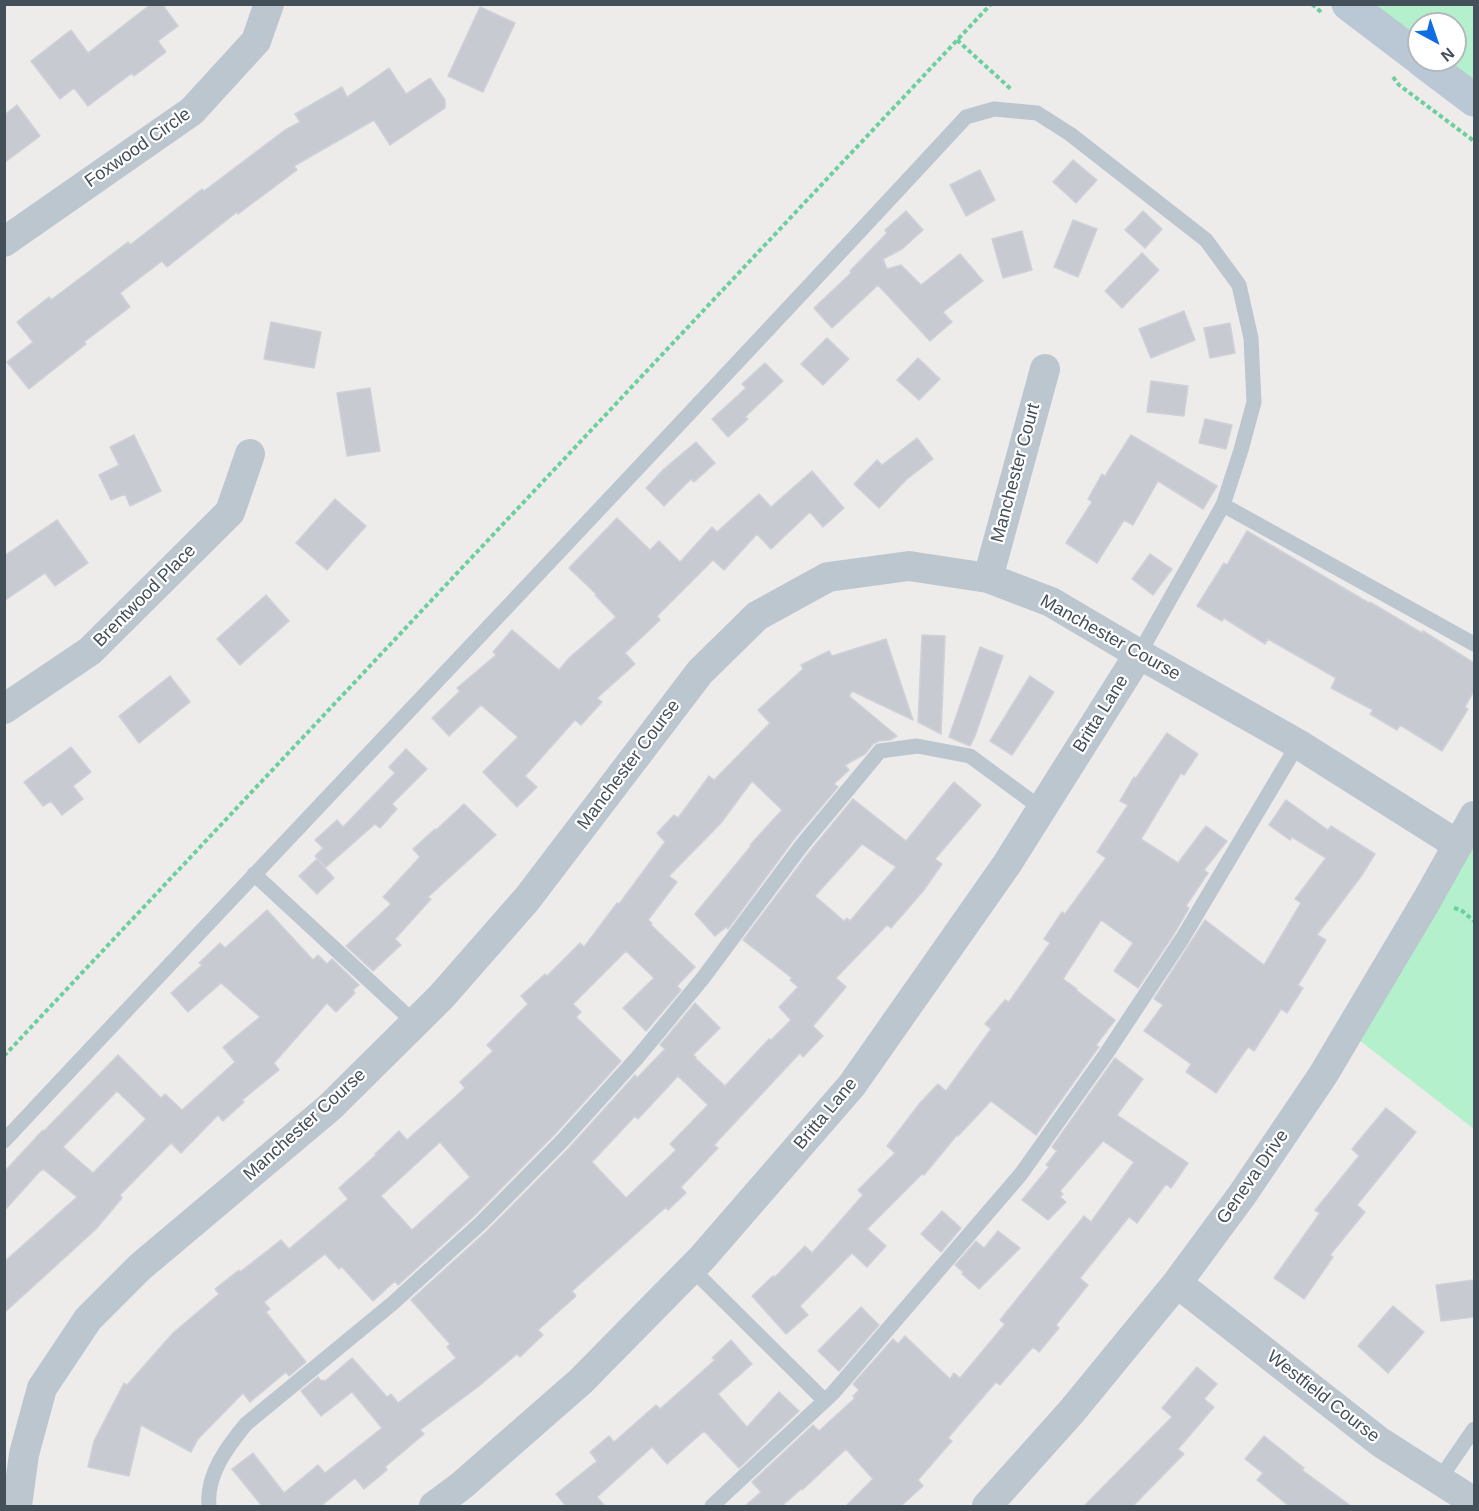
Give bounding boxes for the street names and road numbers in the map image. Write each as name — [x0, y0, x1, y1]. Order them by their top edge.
street label: Foxwood Circle — [81, 104, 195, 192]
street label: Manchester Court — [987, 401, 1045, 545]
street label: Brentwood Place — [89, 540, 201, 652]
street label: Manchester Course — [1036, 590, 1184, 686]
street label: Britta Lane — [1069, 671, 1133, 757]
street label: Manchester Course — [573, 696, 685, 834]
street label: Manchester Course — [239, 1064, 371, 1186]
street label: Britta Lane — [790, 1074, 862, 1154]
street label: Geneva Drive — [1213, 1126, 1293, 1228]
street label: Westfield Course — [1262, 1346, 1384, 1448]

